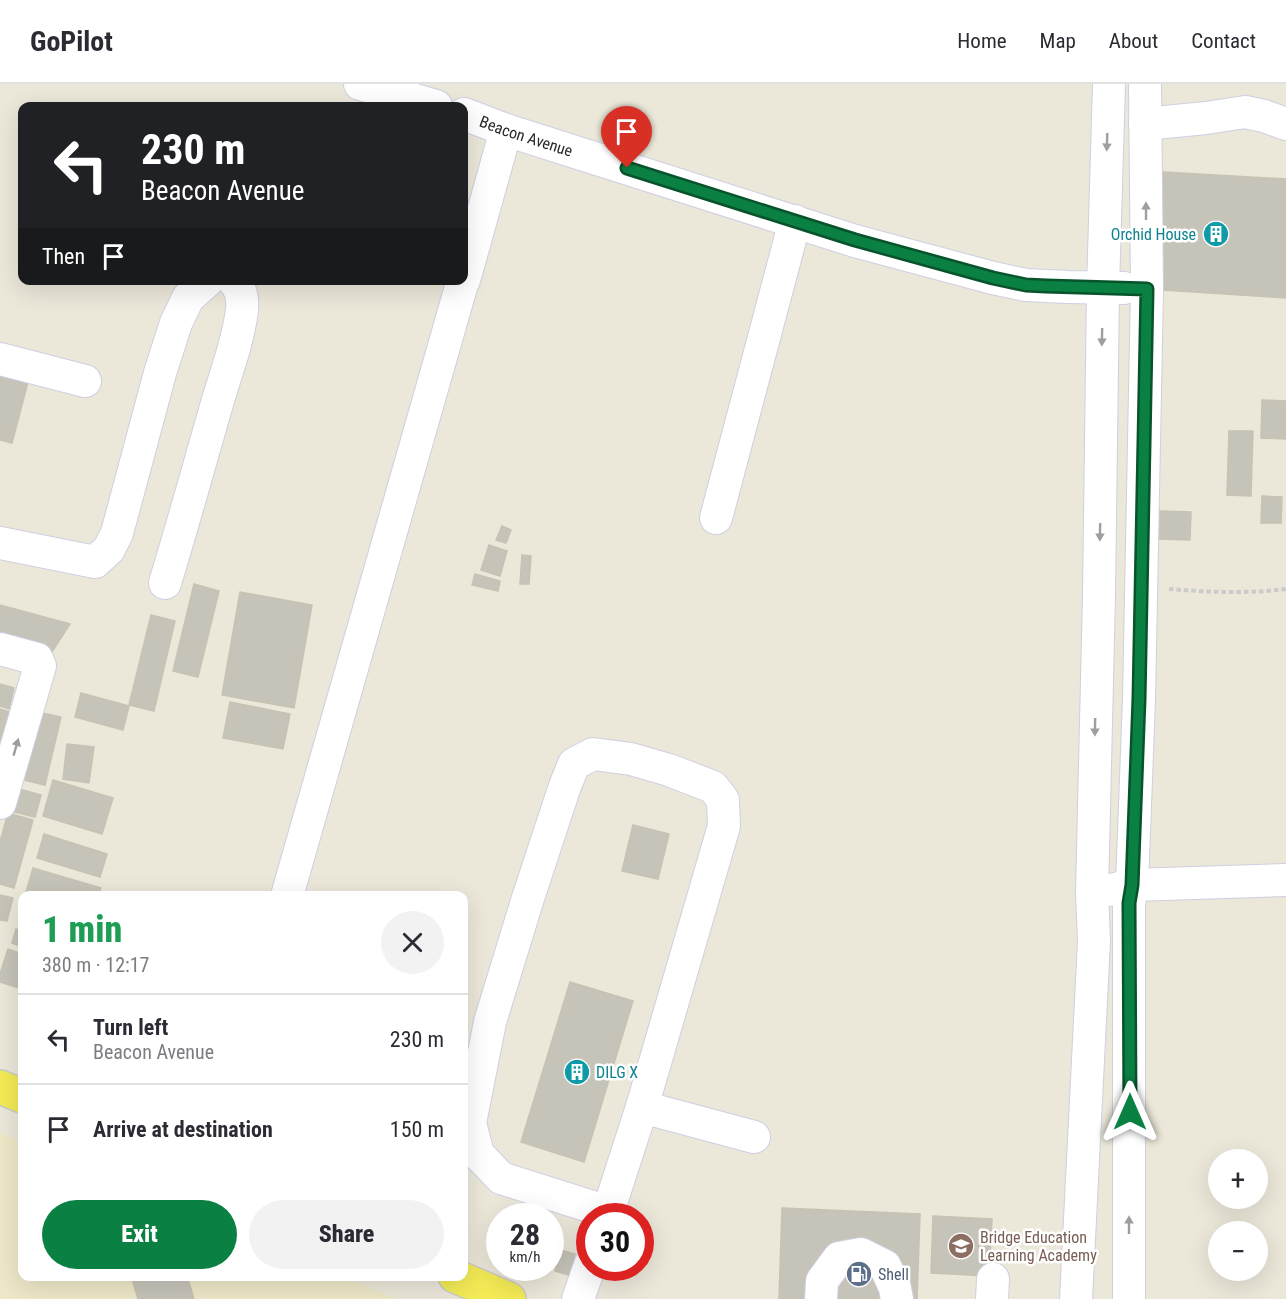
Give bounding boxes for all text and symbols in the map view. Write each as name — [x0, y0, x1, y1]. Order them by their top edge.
text: GoPilot — [30, 25, 113, 58]
text: Home — [957, 29, 1007, 53]
text: Map — [1040, 29, 1076, 53]
text: About — [1109, 29, 1158, 53]
text: Contact — [1191, 29, 1256, 53]
pin — [601, 106, 652, 168]
street label: Beacon Avenue — [477, 111, 575, 160]
icon: arrive — [610, 115, 643, 148]
text: 230 m — [141, 125, 246, 174]
icon: left — [42, 126, 120, 204]
one-way arrow — [1103, 133, 1112, 152]
text: Beacon Avenue — [141, 175, 304, 207]
one-way arrow — [1141, 201, 1151, 220]
building icon: Orchid House — [1201, 219, 1231, 249]
place label: Orchid House — [1111, 225, 1196, 244]
icon: arrive — [97, 240, 130, 273]
text: Then — [42, 244, 85, 269]
one-way arrow — [1097, 328, 1107, 347]
one-way arrow — [1095, 523, 1104, 542]
one-way arrow — [1091, 718, 1100, 737]
one-way arrow — [12, 738, 21, 756]
text: 1 min — [42, 909, 122, 951]
button: close — [381, 911, 444, 974]
text: 380 m · 12:17 — [42, 953, 149, 977]
text: Turn left — [93, 1015, 168, 1040]
icon: left — [42, 1023, 75, 1056]
text: 230 m — [390, 1027, 444, 1052]
text: Beacon Avenue — [93, 1040, 214, 1064]
building icon: DILG X — [562, 1057, 592, 1087]
place label: DILG X — [596, 1063, 638, 1082]
position arrow — [1098, 1080, 1162, 1144]
icon: arrive — [42, 1113, 75, 1146]
text: Arrive at destination — [93, 1117, 273, 1142]
text: 150 m — [390, 1117, 444, 1142]
map controls — [1208, 1149, 1268, 1281]
button: + — [1208, 1149, 1268, 1209]
button: Exit — [42, 1200, 237, 1269]
button: Share — [249, 1200, 444, 1269]
speed limit sign: 30 — [576, 1203, 654, 1281]
one-way arrow — [1124, 1215, 1134, 1234]
text: 28 — [510, 1217, 540, 1252]
button: − — [1208, 1221, 1268, 1281]
place label: Bridge Education Learning Academy — [980, 1228, 1097, 1265]
school or university icon: Bridge Education Learning Academy — [946, 1231, 976, 1261]
text: km/h — [510, 1248, 540, 1266]
fuel station icon: Shell — [844, 1259, 874, 1289]
place label: Shell — [878, 1265, 909, 1284]

